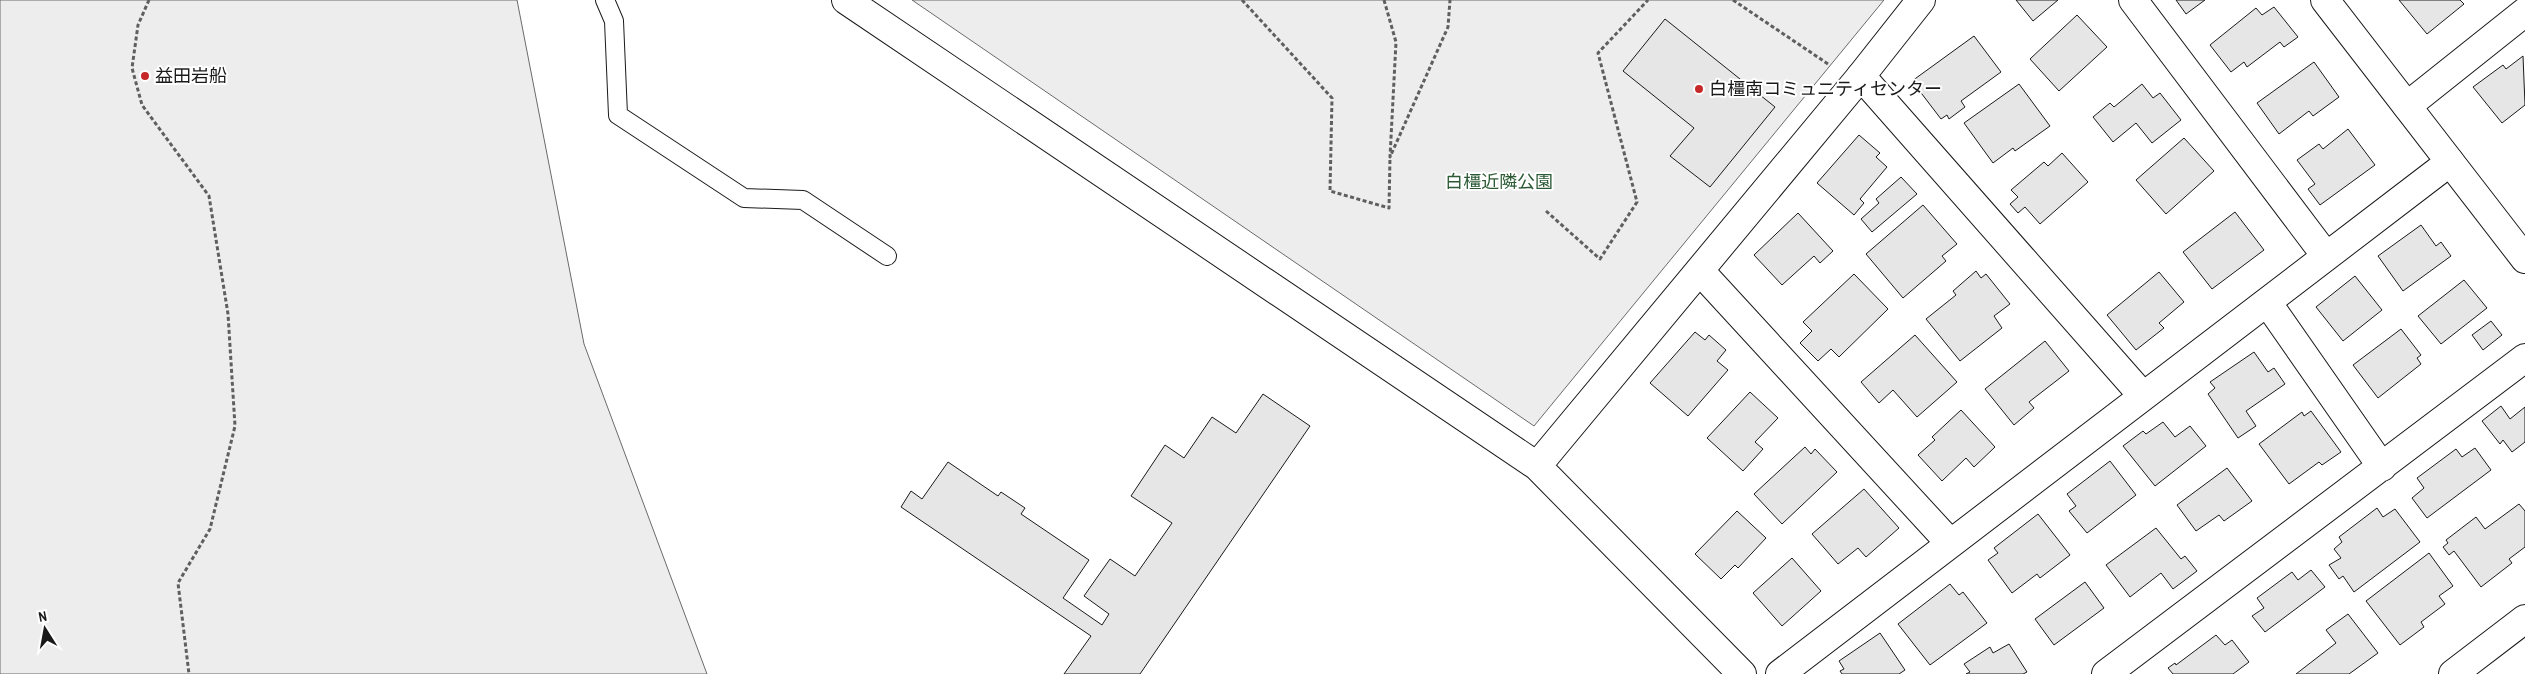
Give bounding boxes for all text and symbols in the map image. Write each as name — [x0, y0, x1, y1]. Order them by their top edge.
place label: 益田岩船 — [155, 63, 227, 88]
marker: 益田岩船 — [139, 70, 151, 82]
place label: 白橿南コミュニティセンター — [1709, 76, 1942, 101]
marker: 白橿南コミュニティセンター — [1693, 83, 1705, 95]
park label: 白橿近隣公園 — [1445, 169, 1553, 194]
north arrow — [20, 604, 70, 654]
text: N — [37, 607, 48, 626]

